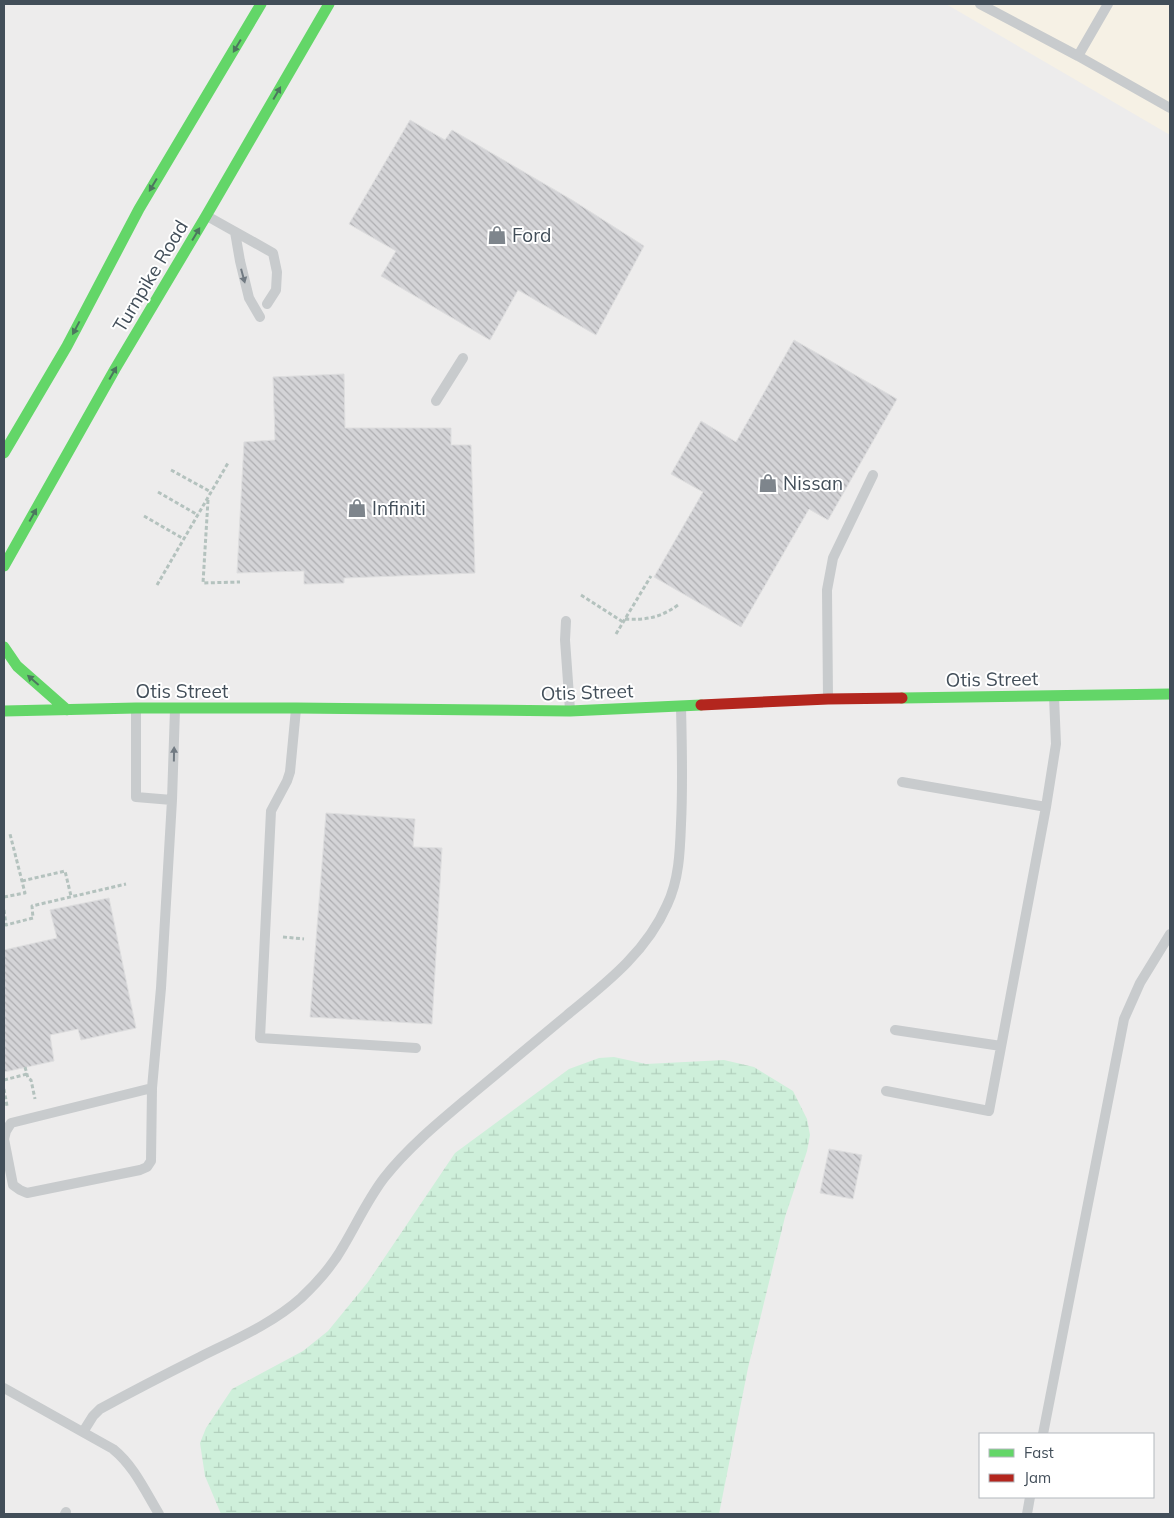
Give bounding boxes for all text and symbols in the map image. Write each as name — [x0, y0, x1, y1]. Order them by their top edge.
one-way arrow — [232, 39, 241, 52]
one-way arrow — [273, 86, 281, 101]
one-way arrow — [148, 178, 157, 191]
street label: Turnpike Road — [107, 216, 193, 336]
place label: Ford — [512, 223, 551, 247]
shop icon: Ford — [486, 224, 508, 246]
one-way arrow — [191, 227, 200, 240]
one-way arrow — [240, 268, 248, 283]
one-way arrow — [72, 321, 80, 335]
one-way arrow — [108, 367, 117, 380]
place label: Nissan — [783, 471, 843, 495]
shop icon: Nissan — [757, 472, 779, 494]
place label: Infiniti — [372, 496, 426, 520]
shop icon: Infiniti — [346, 497, 368, 519]
one-way arrow — [28, 508, 37, 522]
street label: Otis Street — [945, 666, 1039, 692]
one-way arrow — [28, 674, 40, 686]
street label: Otis Street — [540, 678, 634, 706]
street label: Otis Street — [136, 679, 229, 703]
one-way arrow — [170, 746, 178, 762]
legend — [979, 1433, 1154, 1498]
text: Fast — [1024, 1443, 1054, 1462]
text: Jam — [1024, 1468, 1051, 1487]

